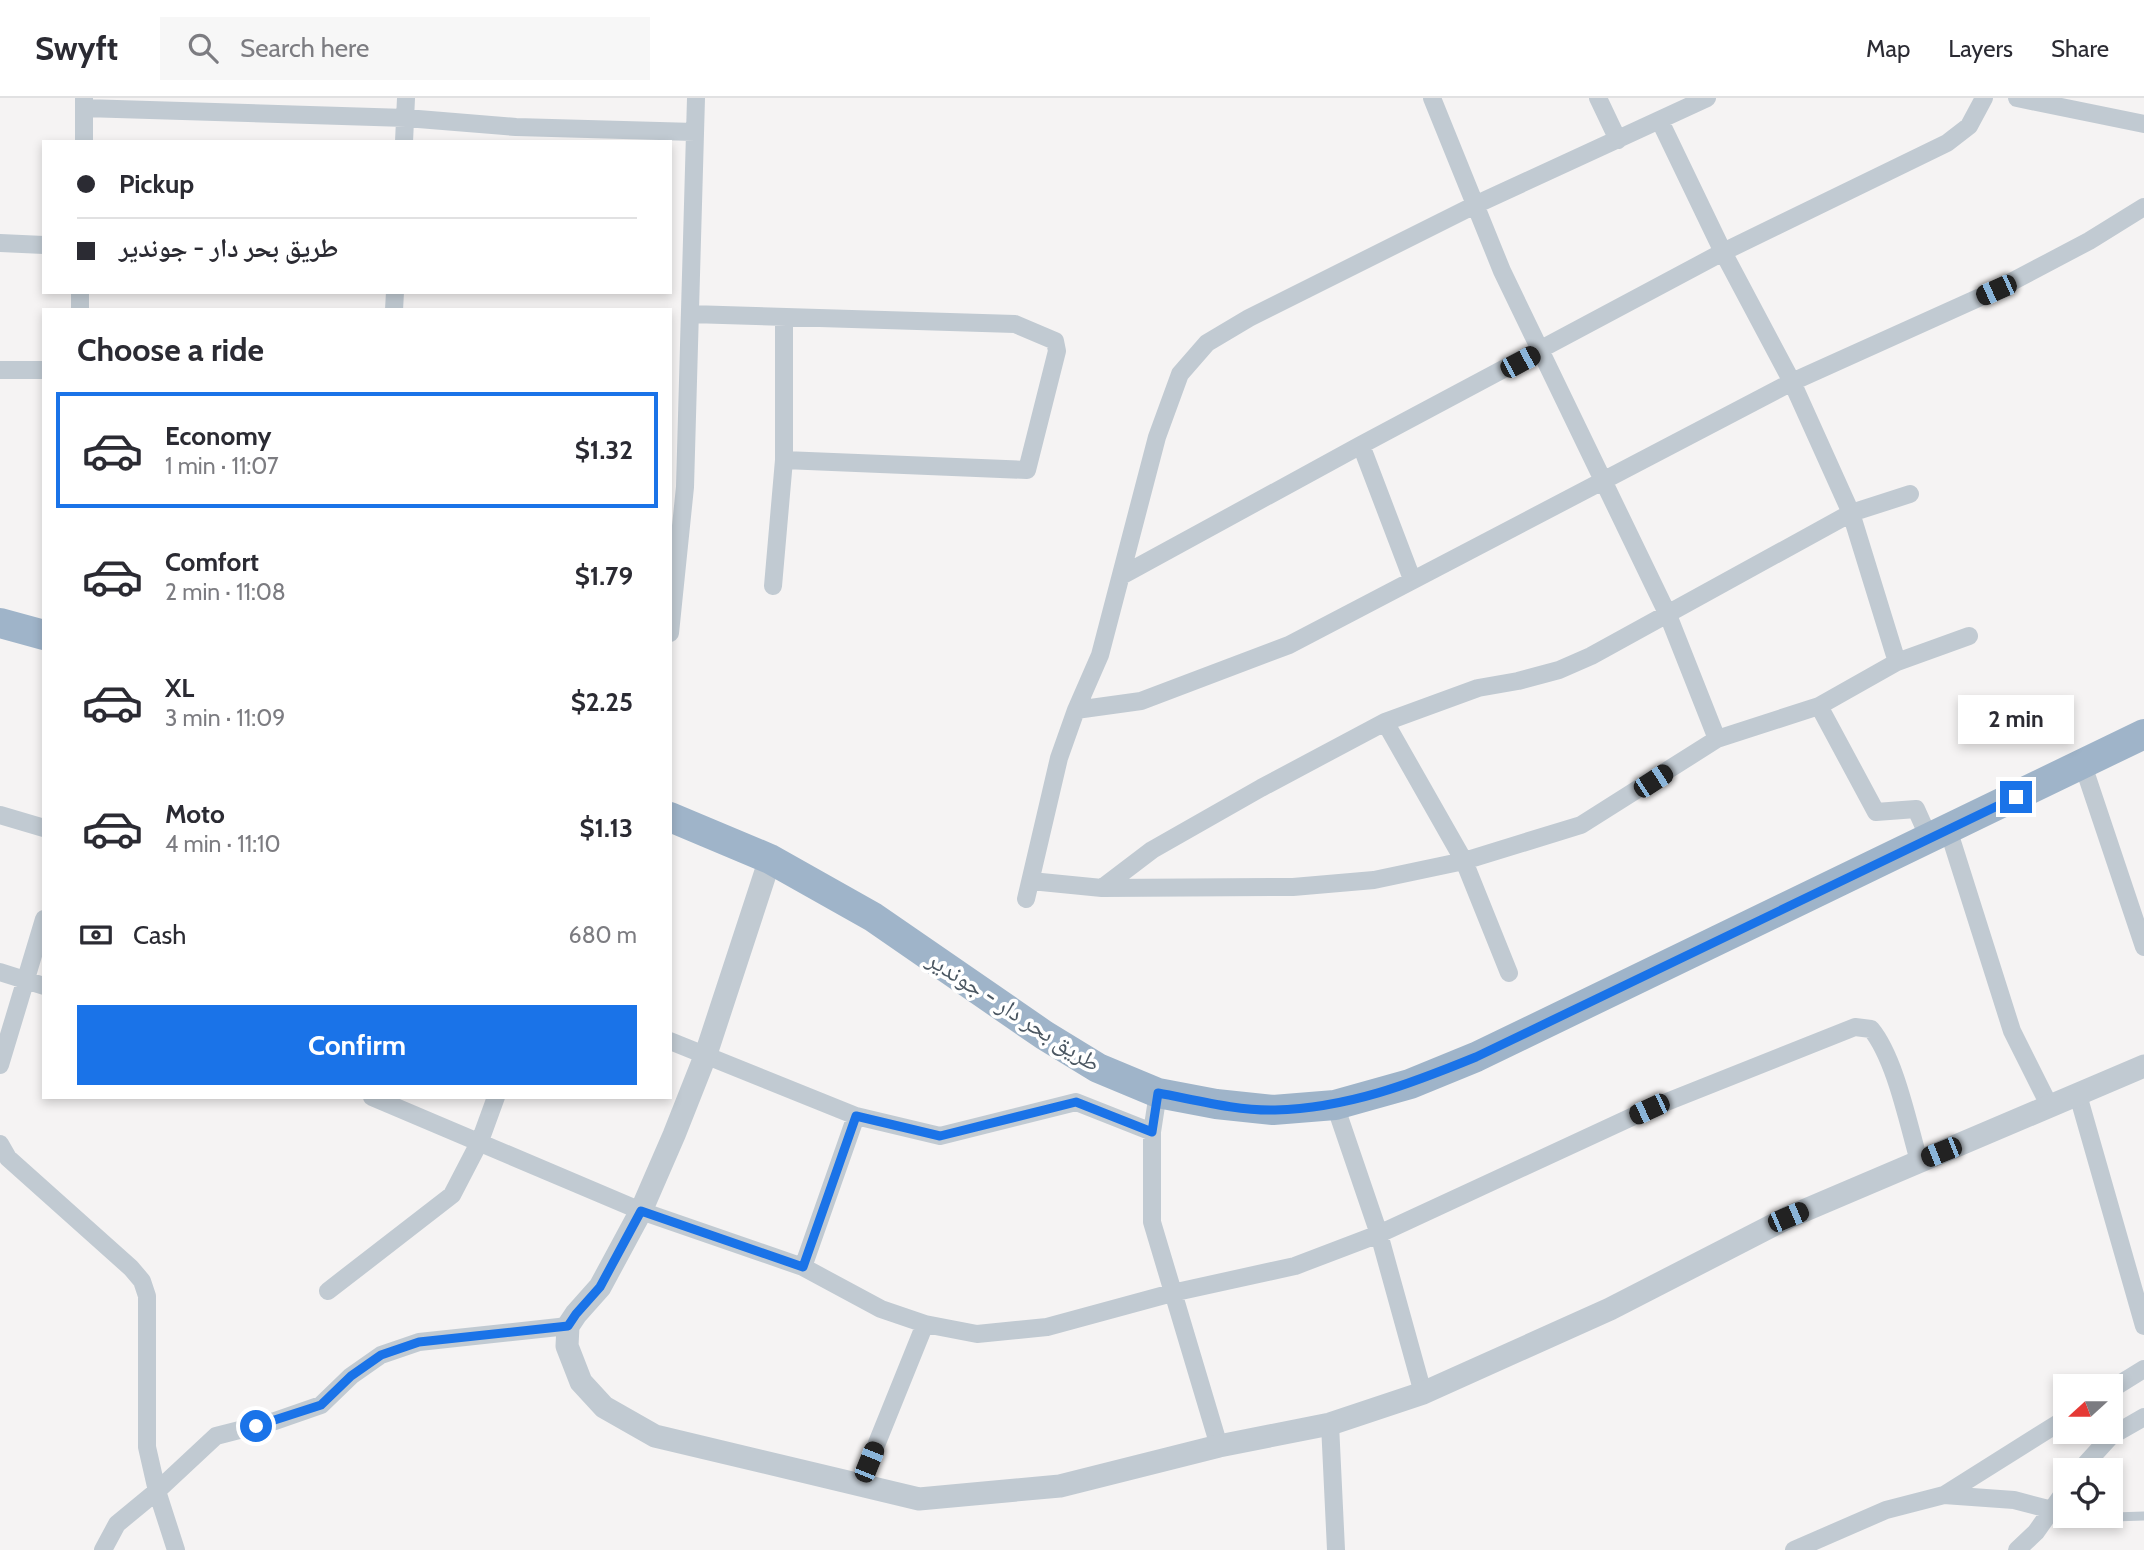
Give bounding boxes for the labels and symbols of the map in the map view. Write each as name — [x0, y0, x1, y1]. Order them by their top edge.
car — [1973, 272, 2020, 308]
car — [1497, 343, 1544, 381]
callout: 2 min — [1958, 696, 2074, 744]
car — [1630, 761, 1677, 801]
route end — [2000, 781, 2032, 813]
street label: طريق بحر دار - جوندير — [921, 944, 1106, 1078]
car — [1626, 1091, 1673, 1127]
car — [1918, 1134, 1965, 1170]
car — [1765, 1199, 1812, 1235]
north arrow — [2053, 1374, 2123, 1444]
route start — [240, 1410, 272, 1442]
car — [852, 1439, 887, 1485]

